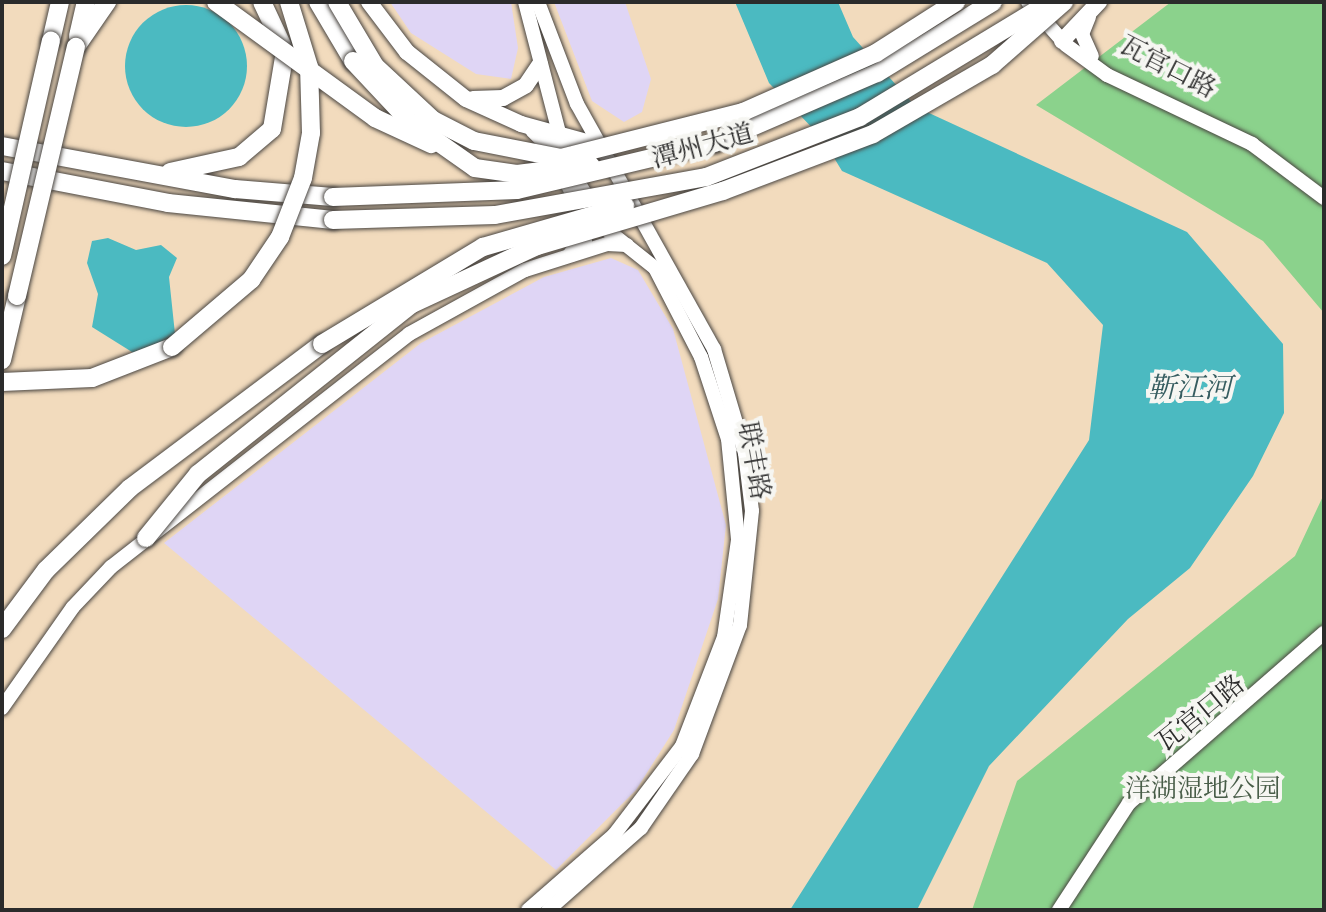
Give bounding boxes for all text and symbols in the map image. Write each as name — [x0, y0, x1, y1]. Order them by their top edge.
street label: 瓦官口路 — [1114, 30, 1220, 106]
street label: 潭州大道 — [649, 118, 757, 176]
water label: 靳江河 — [1148, 372, 1232, 406]
street label: 联丰路 — [731, 420, 775, 502]
street label: 瓦官口路 — [1151, 669, 1251, 759]
park label: 洋湖湿地公园 — [1125, 774, 1281, 806]

